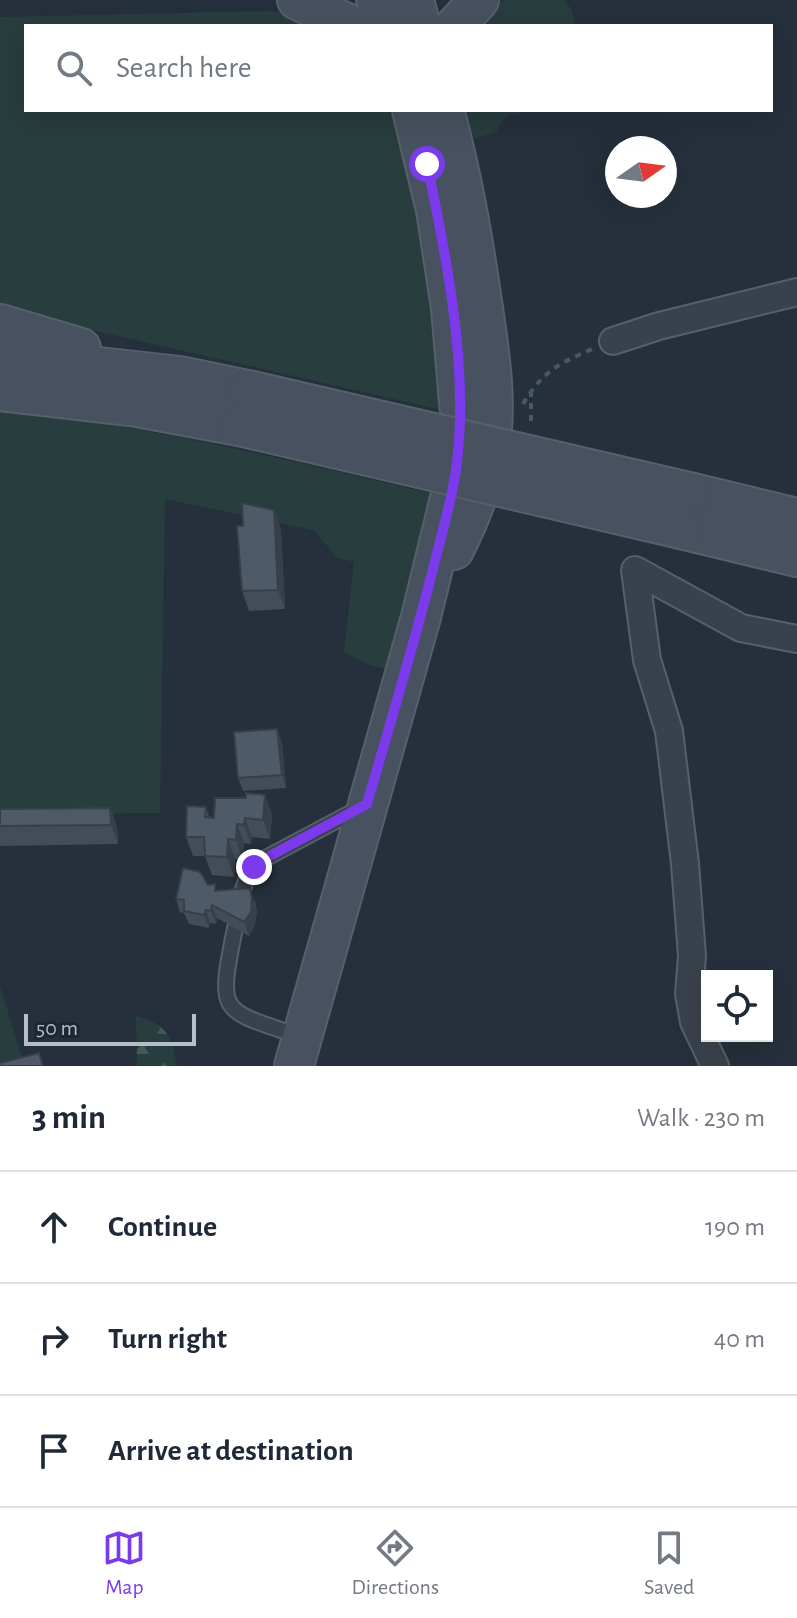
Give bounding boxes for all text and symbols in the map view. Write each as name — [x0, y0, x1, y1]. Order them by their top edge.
search box — [24, 24, 773, 112]
icon: search — [52, 46, 96, 90]
text: Search here — [116, 53, 252, 83]
north arrow — [605, 136, 677, 208]
route start — [409, 146, 445, 182]
route end — [236, 849, 272, 885]
map controls — [701, 970, 773, 1042]
button: locate — [701, 970, 773, 1042]
scale bar — [24, 1010, 196, 1046]
text: 50 m — [36, 1017, 78, 1039]
text: 3 min — [32, 1101, 106, 1135]
text: Walk · 230 m — [637, 1105, 765, 1131]
icon: ahead — [32, 1205, 76, 1249]
text: Continue — [108, 1212, 217, 1242]
text: 190 m — [705, 1214, 765, 1240]
icon: right — [32, 1317, 76, 1361]
text: Turn right — [108, 1324, 227, 1354]
text: 40 m — [714, 1326, 765, 1352]
icon: arrive — [32, 1429, 76, 1473]
text: Arrive at destination — [108, 1436, 354, 1466]
tab: Map — [102, 1526, 146, 1600]
tab: Directions — [351, 1526, 439, 1600]
tab: Saved — [644, 1526, 694, 1600]

